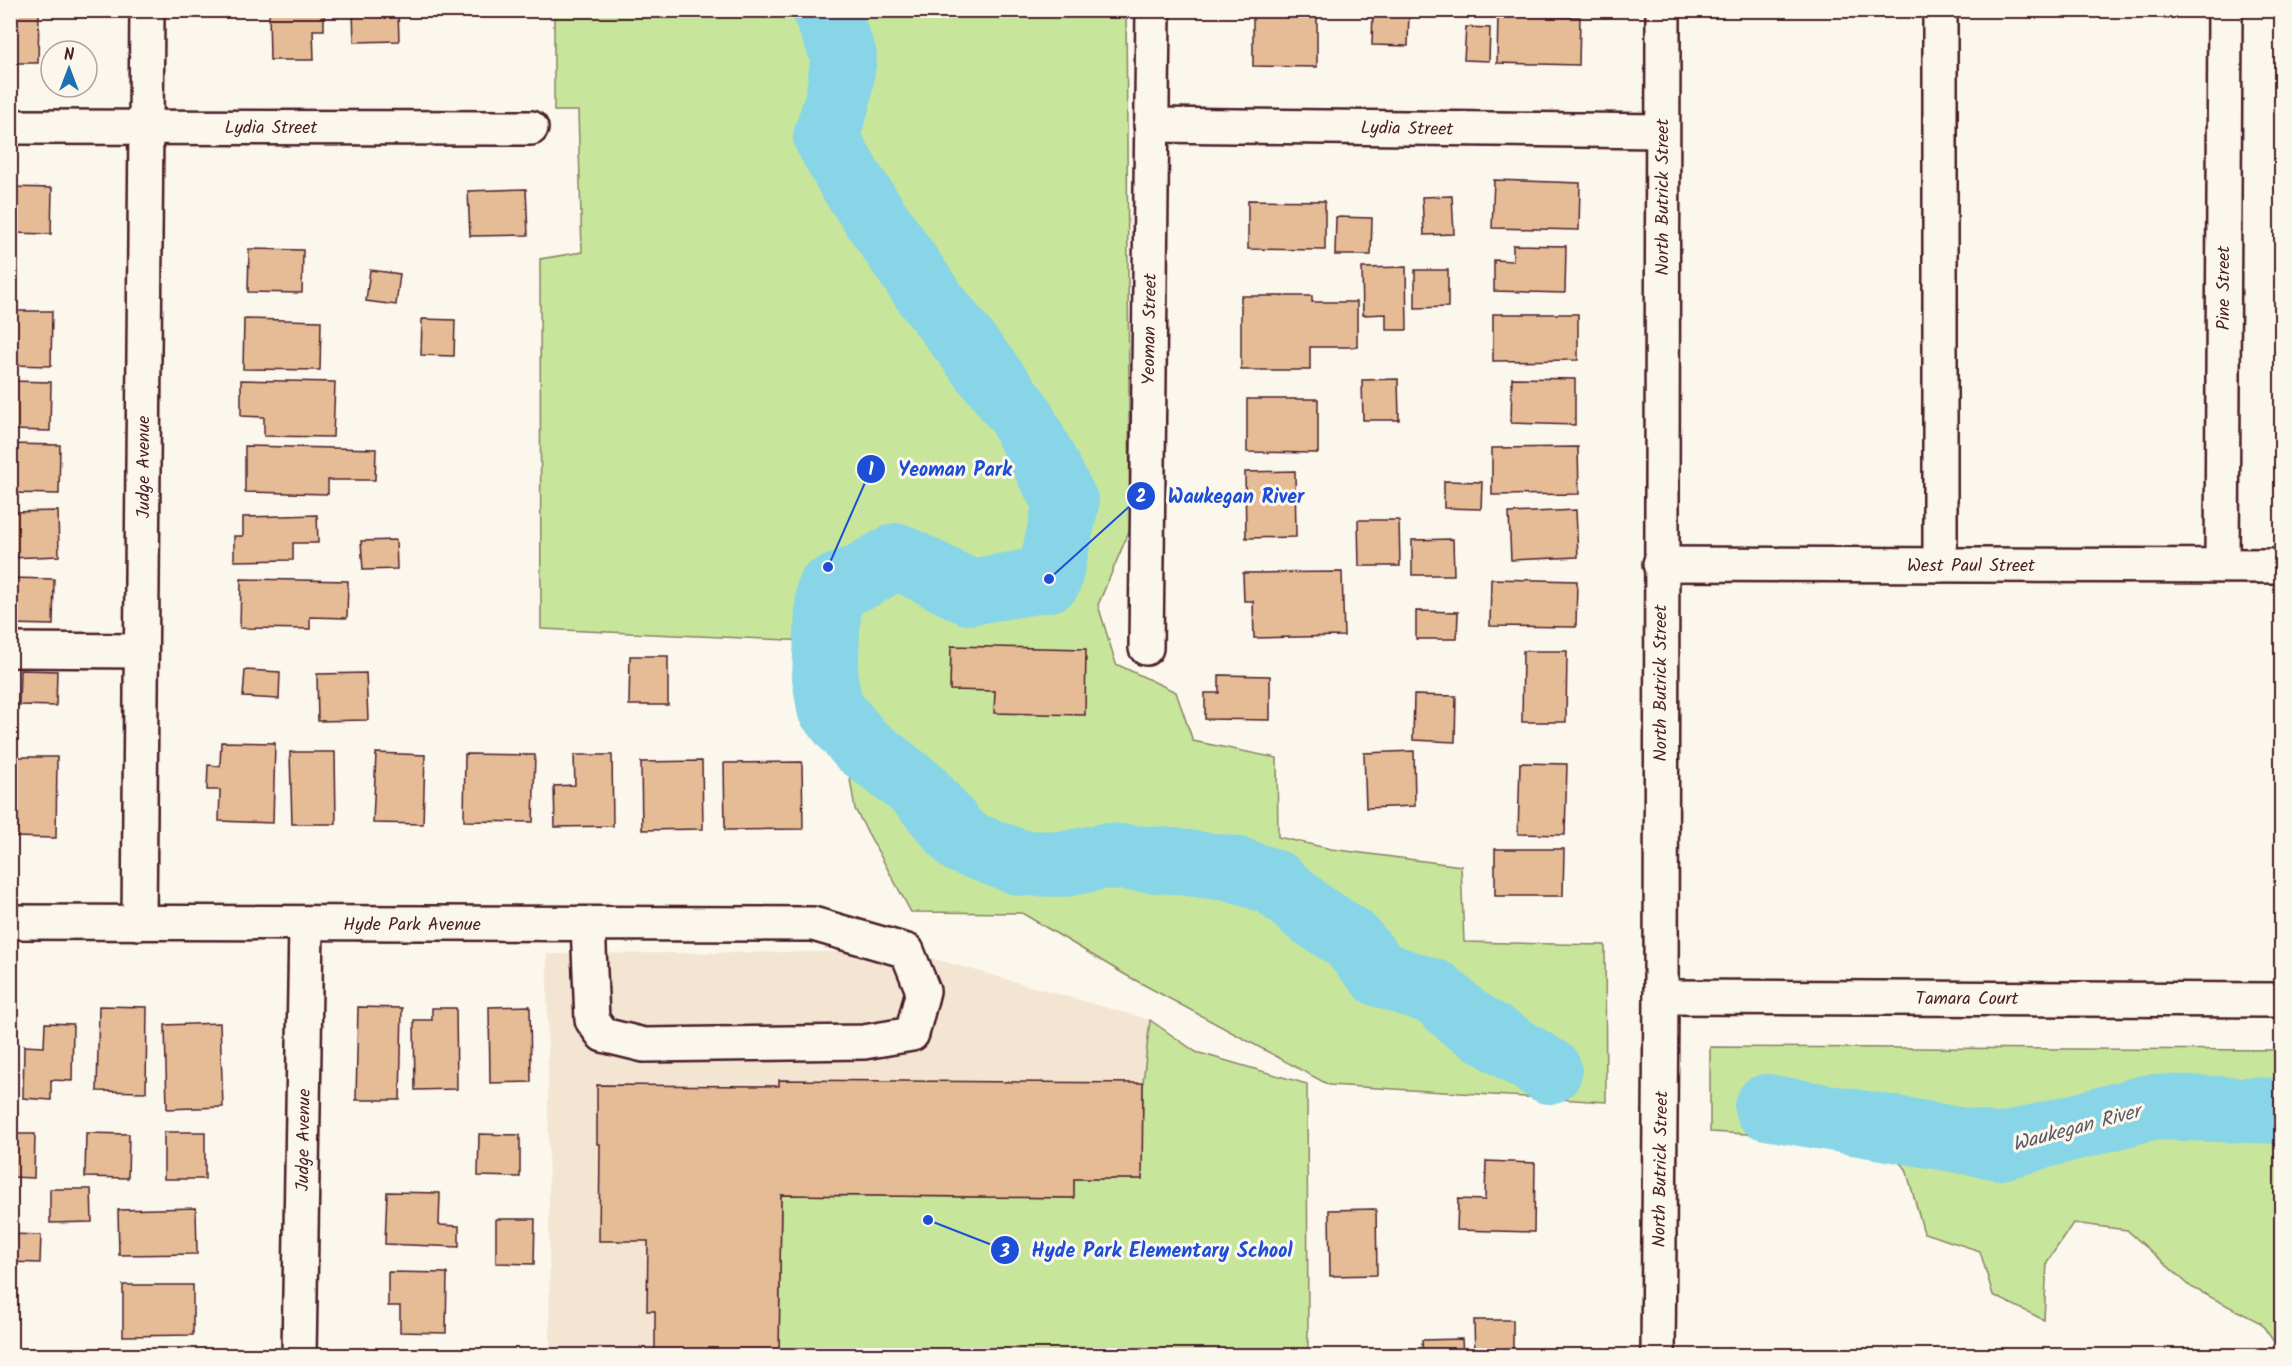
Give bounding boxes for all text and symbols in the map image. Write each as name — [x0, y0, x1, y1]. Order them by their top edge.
north arrow — [39, 39, 99, 99]
text: N — [64, 43, 74, 68]
street label: Lydia Street — [225, 114, 318, 143]
street label: Lydia Street — [1360, 114, 1455, 145]
street label: North Butrick Street — [1649, 118, 1678, 275]
street label: Pine Street — [2210, 245, 2239, 330]
street label: Yeoman Street — [1135, 272, 1166, 385]
street label: Judge Avenue — [130, 416, 159, 518]
callout: Yeoman Park — [856, 450, 1024, 488]
text: Yeoman Park — [898, 455, 1013, 487]
text: 1 — [868, 456, 874, 485]
callout: Waukegan River — [1126, 477, 1316, 515]
text: Waukegan River — [1168, 482, 1305, 514]
text: 2 — [1136, 483, 1146, 512]
street label: West Paul Street — [1907, 552, 2036, 581]
street label: North Butrick Street — [1647, 604, 1676, 761]
street label: Hyde Park Avenue — [343, 911, 481, 940]
street label: Tamara Court — [1916, 985, 2020, 1014]
street label: Judge Avenue — [289, 1088, 320, 1192]
street label: North Butrick Street — [1646, 1089, 1677, 1248]
water label: Waukegan River — [2009, 1095, 2148, 1161]
callout: Hyde Park Elementary School — [990, 1231, 1305, 1269]
text: Hyde Park Elementary School — [1031, 1236, 1293, 1268]
text: 3 — [999, 1238, 1010, 1267]

